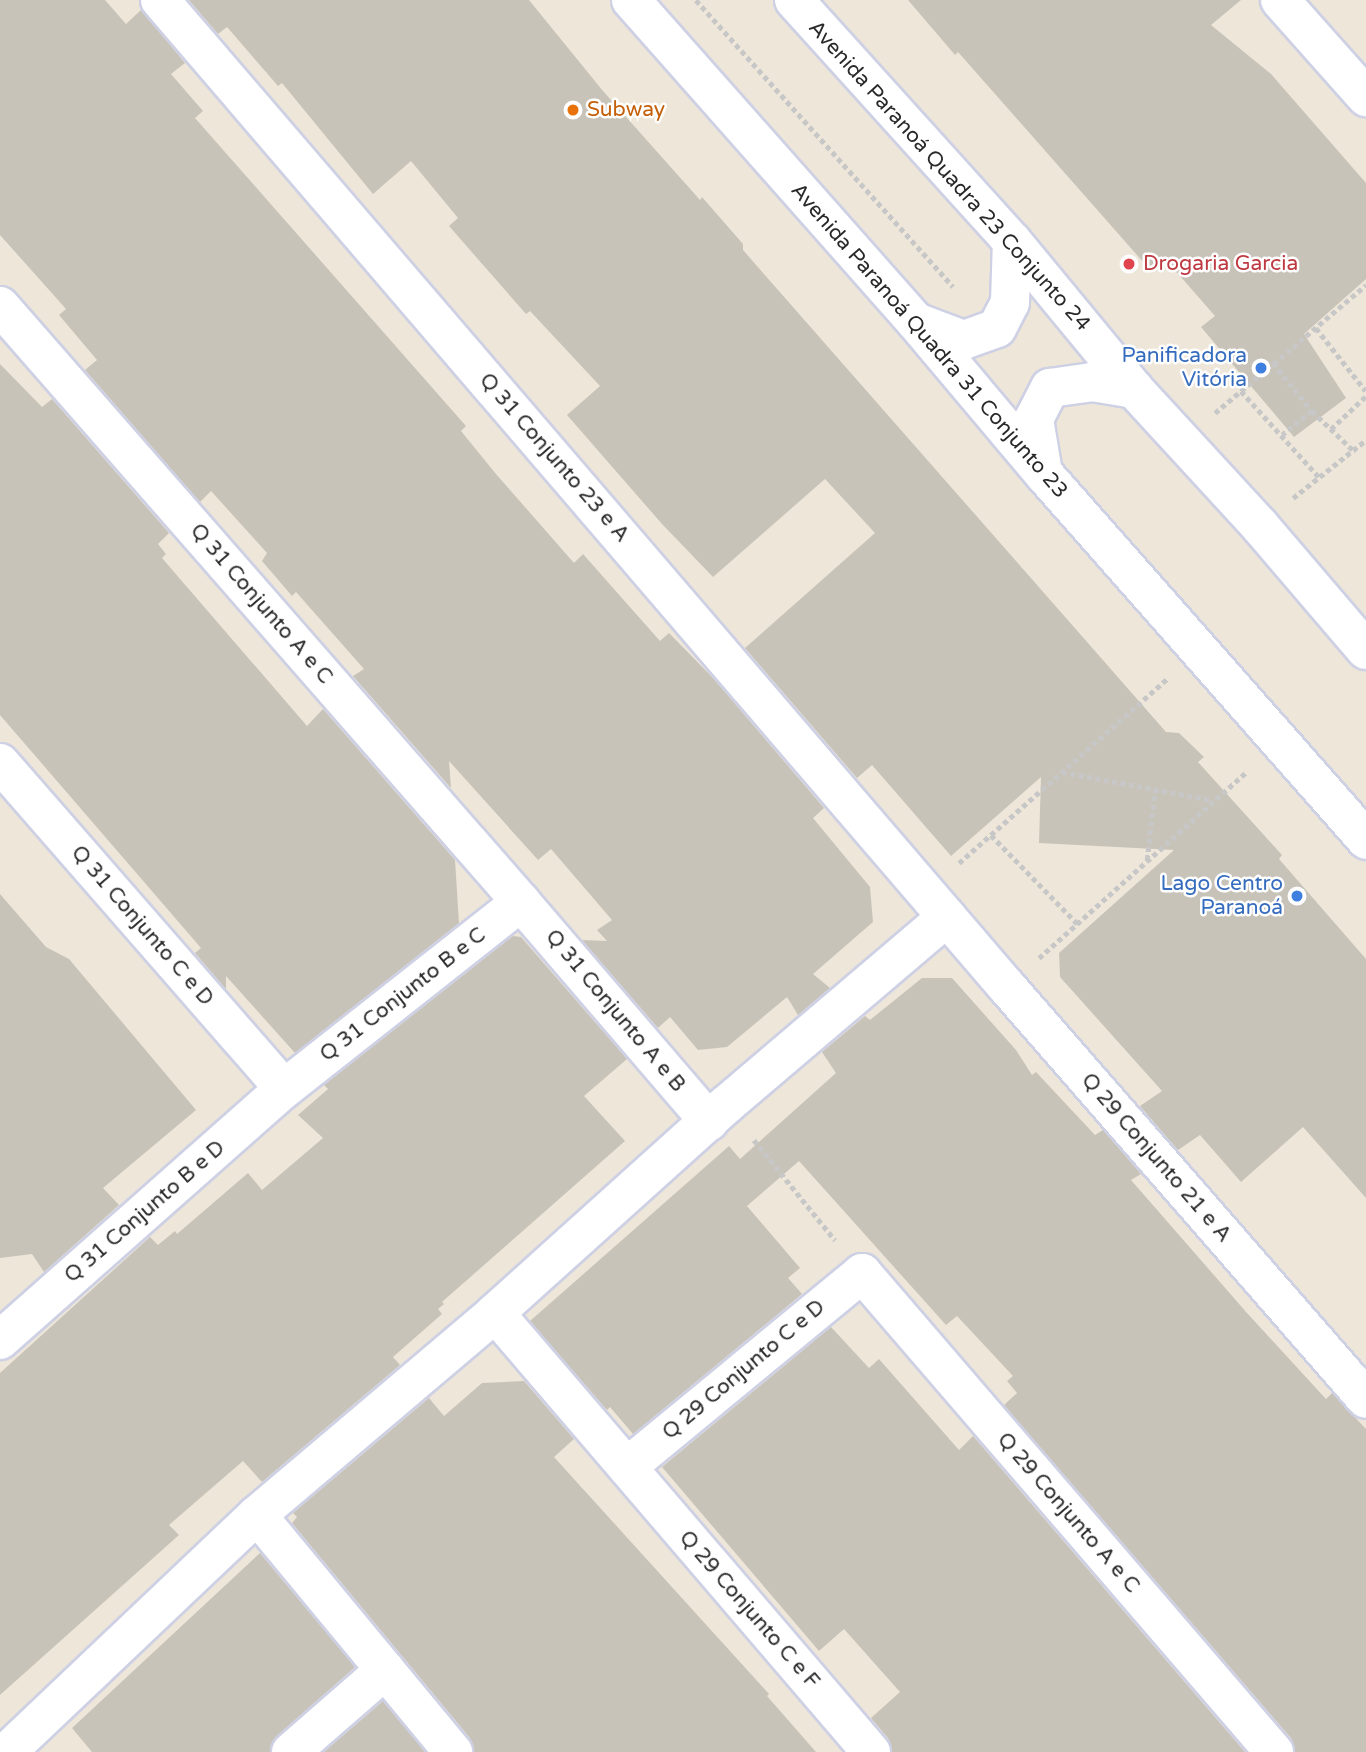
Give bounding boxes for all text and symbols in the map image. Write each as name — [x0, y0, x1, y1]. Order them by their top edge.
street label: Avenida Paranoá Quadra 23 Conjunto 24 — [803, 16, 1095, 336]
place label: Subway — [587, 97, 665, 123]
marker: Subway — [565, 102, 581, 118]
street label: Avenida Paranoá Quadra 31 Conjunto 23 — [785, 178, 1073, 504]
place label: Drogaria Garcia — [1143, 251, 1298, 277]
marker: Drogaria Garcia — [1121, 256, 1137, 272]
place label: Panificadora Vitória — [1121, 343, 1247, 393]
marker: Panificadora Vitória — [1253, 360, 1269, 376]
street label: Q 31 Conjunto 23 e A — [474, 368, 634, 548]
street label: Q 31 Conjunto A e C — [185, 519, 337, 689]
street label: Q 31 Conjunto C e D — [66, 841, 218, 1011]
place label: Lago Centro Paranoá — [1160, 871, 1283, 921]
marker: Lago Centro Paranoá — [1289, 888, 1305, 904]
street label: Q 31 Conjunto B e C — [315, 923, 491, 1067]
street label: Q 31 Conjunto A e B — [540, 925, 690, 1097]
street label: Q 29 Conjunto 21 e A — [1076, 1068, 1236, 1248]
street label: Q 31 Conjunto B e D — [60, 1136, 230, 1288]
street label: Q 29 Conjunto C e D — [658, 1295, 830, 1445]
street label: Q 29 Conjunto A e C — [992, 1428, 1144, 1598]
street label: Q 29 Conjunto C e F — [674, 1526, 824, 1694]

